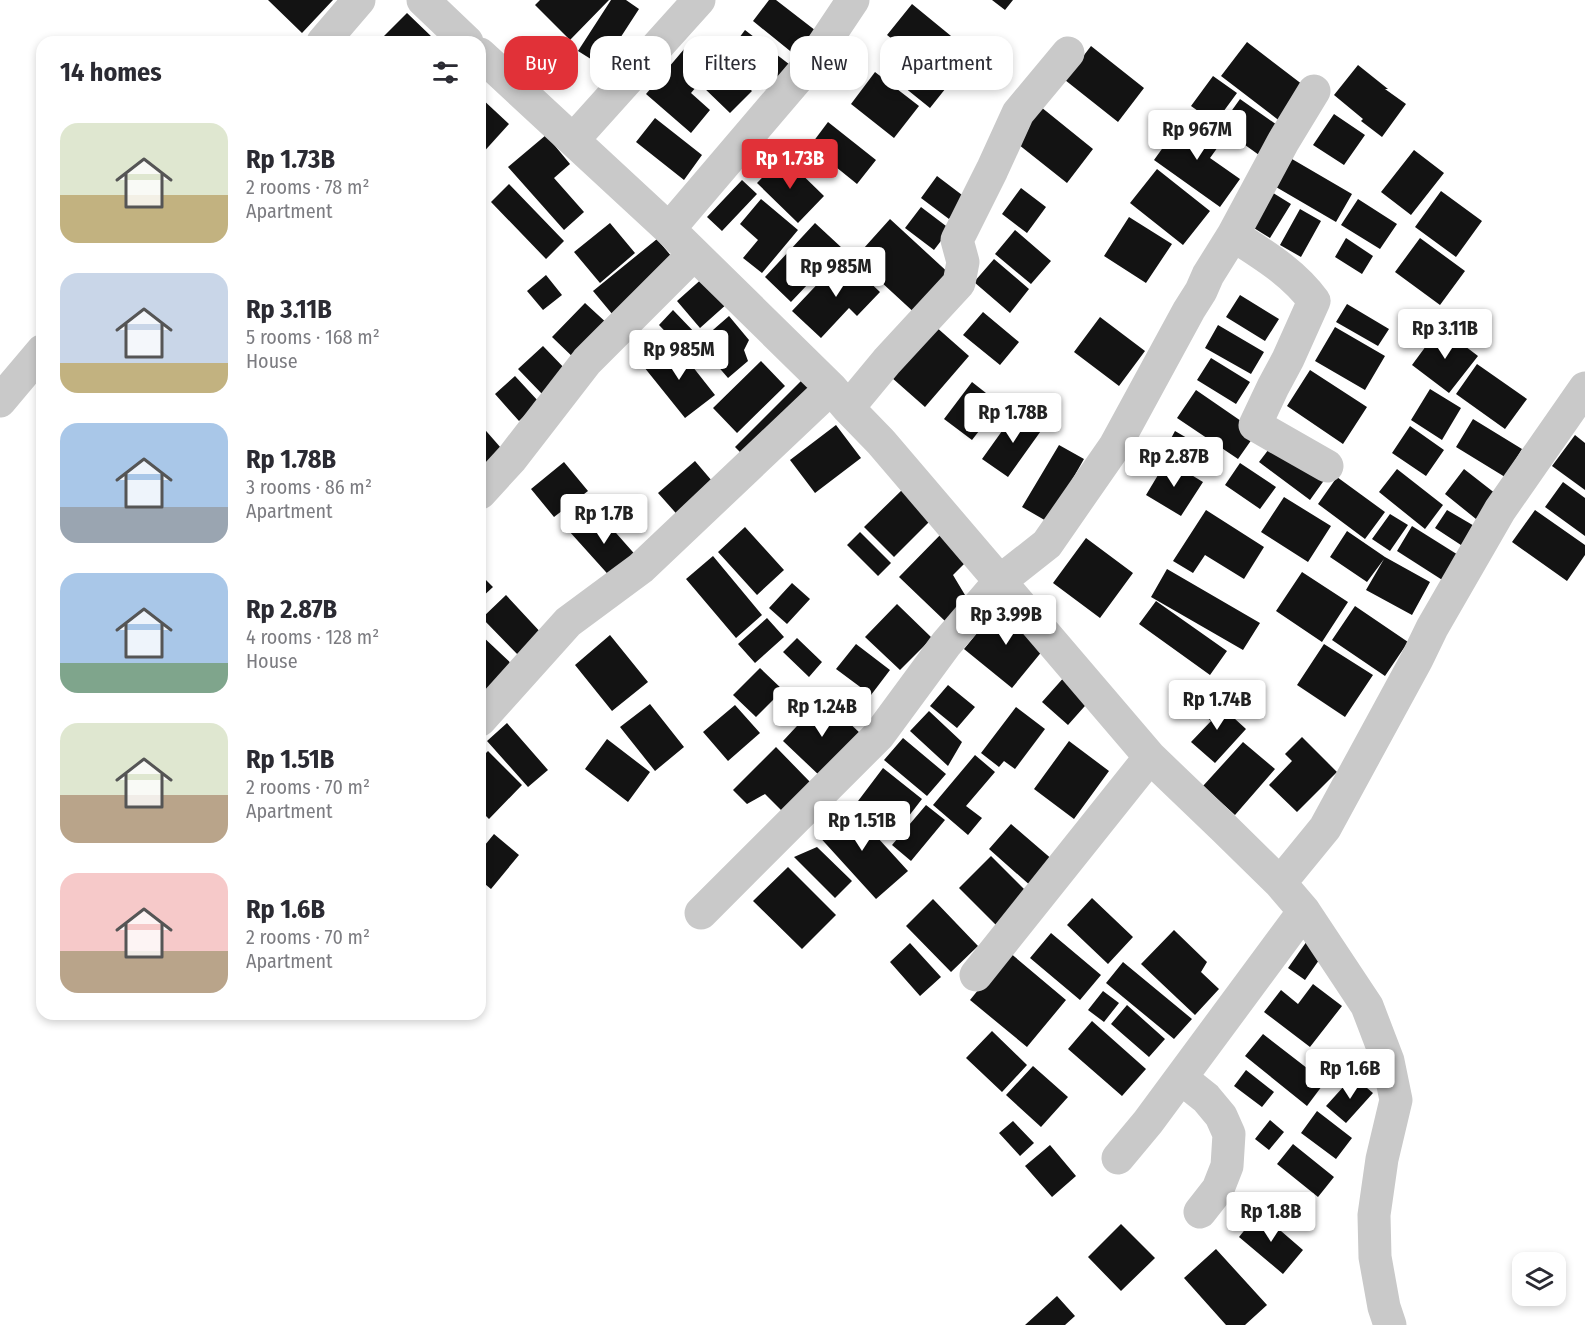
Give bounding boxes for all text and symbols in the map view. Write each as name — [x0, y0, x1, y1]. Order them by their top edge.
chip: Buy — [504, 36, 578, 90]
chip: Rent — [590, 36, 671, 90]
chip: Filters — [683, 36, 778, 90]
chip: New — [790, 36, 868, 90]
chip: Apartment — [880, 36, 1013, 90]
icon: filters — [429, 56, 462, 89]
text: 14 homes — [60, 57, 162, 88]
pin: Rp 967M — [1142, 110, 1252, 161]
text: Rp 967M — [1162, 117, 1232, 141]
pin: Rp 1.73B — [728, 139, 852, 190]
text: Rp 1.73B — [246, 144, 335, 175]
text: Rp 1.73B — [756, 146, 824, 170]
icon: home — [108, 147, 180, 219]
text: 2 rooms · 78 m² — [246, 175, 369, 199]
text: Apartment — [246, 199, 333, 223]
pin: Rp 985M — [781, 247, 891, 298]
text: Rp 985M — [800, 254, 872, 278]
text: Rp 3.11B — [246, 294, 332, 325]
icon: home — [108, 297, 180, 369]
pin: Rp 3.11B — [1383, 309, 1507, 360]
text: Rp 3.11B — [1412, 316, 1478, 340]
text: 5 rooms · 168 m² — [246, 325, 380, 349]
pin: Rp 985M — [624, 330, 734, 381]
text: Rp 985M — [643, 337, 715, 361]
text: House — [246, 349, 298, 373]
pin: Rp 1.78B — [951, 393, 1075, 444]
text: Rp 1.78B — [978, 400, 1048, 424]
pin: Rp 2.87B — [1112, 437, 1236, 488]
text: Rp 1.78B — [246, 444, 336, 475]
text: Rp 2.87B — [1139, 444, 1209, 468]
icon: home — [108, 447, 180, 519]
text: 3 rooms · 86 m² — [246, 475, 372, 499]
pin: Rp 1.7B — [549, 494, 659, 545]
text: Apartment — [246, 499, 333, 523]
text: Rp 1.7B — [575, 501, 634, 525]
text: Rp 2.87B — [246, 594, 337, 625]
pin: Rp 3.99B — [944, 595, 1068, 646]
icon: home — [108, 597, 180, 669]
text: Rp 3.99B — [970, 602, 1042, 626]
text: 4 rooms · 128 m² — [246, 625, 379, 649]
text: House — [246, 649, 298, 673]
pin: Rp 1.74B — [1155, 680, 1279, 731]
pin: Rp 1.24B — [760, 687, 884, 738]
text: Rp 1.74B — [1183, 687, 1251, 711]
text: Rp 1.24B — [787, 694, 857, 718]
text: Rp 1.51B — [246, 744, 334, 775]
icon: home — [108, 747, 180, 819]
text: 2 rooms · 70 m² — [246, 775, 370, 799]
text: Apartment — [246, 799, 333, 823]
pin: Rp 1.51B — [800, 801, 924, 852]
text: Rp 1.51B — [828, 808, 896, 832]
text: Rp 1.6B — [246, 894, 325, 925]
icon: home — [108, 897, 180, 969]
text: 2 rooms · 70 m² — [246, 925, 370, 949]
text: Apartment — [246, 949, 333, 973]
pin: Rp 1.6B — [1295, 1049, 1405, 1100]
text: Rp 1.6B — [1320, 1056, 1380, 1080]
pin: Rp 1.8B — [1216, 1192, 1326, 1243]
text: Rp 1.8B — [1240, 1199, 1302, 1223]
map controls — [1512, 1252, 1566, 1306]
button: layers — [1512, 1252, 1566, 1306]

